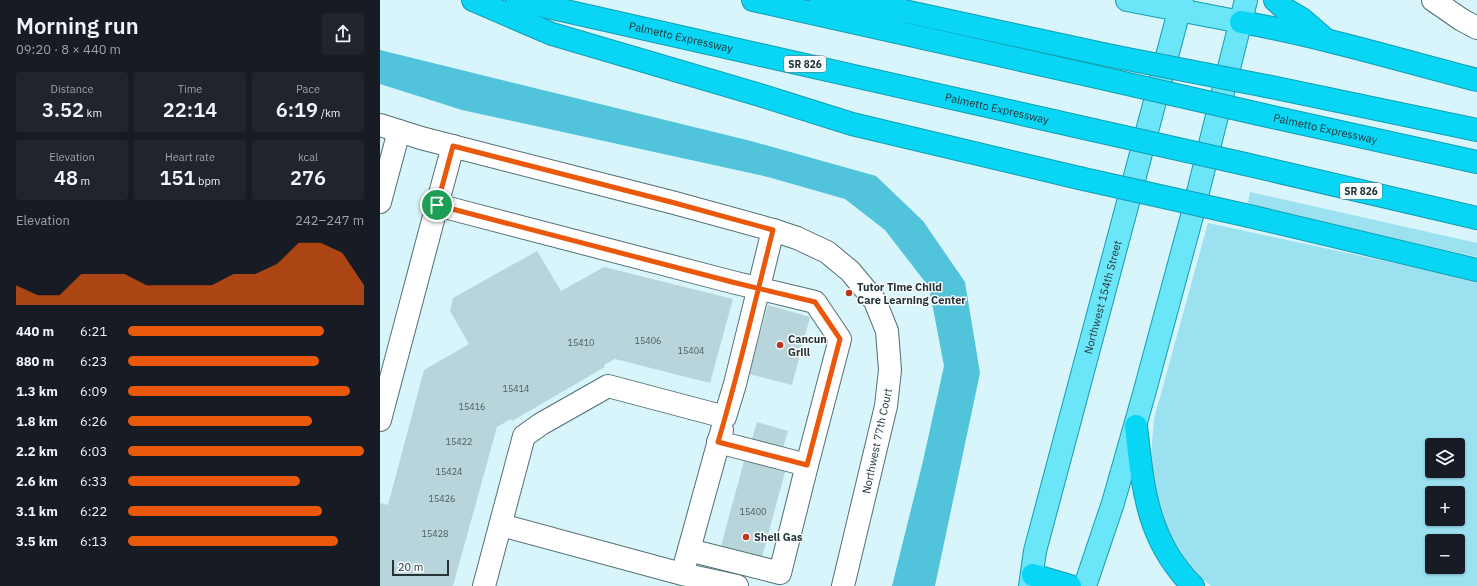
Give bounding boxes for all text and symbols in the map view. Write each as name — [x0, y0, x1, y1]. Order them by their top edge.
text: Morning run — [16, 11, 139, 40]
button: share — [322, 13, 364, 55]
street label: Palmetto Expressway — [628, 18, 735, 56]
text: 09:20 · 8 × 440 m — [16, 41, 121, 58]
road number: SR 826 — [784, 56, 826, 72]
text: Distance — [51, 82, 93, 96]
text: Time — [178, 82, 202, 96]
text: Pace — [296, 82, 320, 96]
street label: Palmetto Expressway — [944, 90, 1051, 127]
text: 3.52 — [42, 96, 84, 123]
text: 22:14 — [163, 96, 217, 123]
text: 6:19 — [276, 96, 318, 123]
text: km — [84, 106, 102, 120]
text: /km — [318, 106, 340, 120]
street label: Palmetto Expressway — [1272, 110, 1379, 147]
text: Elevation — [49, 150, 95, 164]
text: Heart rate — [165, 150, 215, 164]
text: kcal — [298, 150, 318, 164]
text: 48 — [54, 164, 78, 191]
text: 151 — [160, 164, 196, 191]
text: 276 — [290, 164, 326, 191]
text: m — [78, 174, 90, 188]
text: bpm — [196, 174, 220, 188]
road number: SR 826 — [1340, 183, 1382, 199]
pin — [420, 188, 454, 222]
icon: arrive — [426, 194, 448, 216]
text: Elevation — [16, 212, 70, 229]
text: 242–247 m — [295, 212, 364, 229]
street label: Northwest 154th Street — [1081, 239, 1125, 356]
place label: Tutor Time Child Care Learning Center — [857, 280, 966, 307]
marker: Tutor Time Child Care Learning Center — [844, 288, 854, 298]
text: 440 m — [16, 323, 54, 340]
text: 6:21 — [80, 323, 107, 340]
place label: Cancun Grill — [788, 332, 827, 359]
house number: 15406 — [634, 335, 662, 346]
house number: 15410 — [567, 337, 595, 348]
marker: Cancun Grill — [775, 340, 785, 350]
house number: 15404 — [677, 345, 705, 356]
text: 880 m — [16, 353, 54, 370]
text: 6:23 — [80, 353, 107, 370]
text: 1.3 km — [16, 383, 58, 400]
text: 6:09 — [80, 383, 107, 400]
house number: 15414 — [502, 383, 530, 394]
street label: Northwest 77th Court — [859, 387, 895, 495]
house number: 15416 — [458, 401, 486, 412]
text: 1.8 km — [16, 413, 58, 430]
text: 6:26 — [80, 413, 107, 430]
house number: 15422 — [445, 436, 473, 447]
map controls — [1425, 438, 1465, 574]
button: layers — [1425, 438, 1465, 478]
text: 2.2 km — [16, 443, 58, 460]
text: 6:03 — [80, 443, 107, 460]
house number: 15424 — [435, 466, 463, 477]
text: 2.6 km — [16, 473, 58, 490]
text: 6:33 — [80, 473, 107, 490]
button: + — [1425, 486, 1465, 526]
house number: 15426 — [428, 493, 456, 504]
text: 3.1 km — [16, 503, 58, 520]
text: 6:22 — [80, 503, 107, 520]
house number: 15400 — [739, 506, 767, 517]
house number: 15428 — [421, 528, 449, 539]
place label: Shell Gas — [754, 530, 803, 544]
marker: Shell Gas — [741, 532, 751, 542]
text: 3.5 km — [16, 533, 58, 550]
text: 6:13 — [80, 533, 107, 550]
button: − — [1425, 534, 1465, 574]
scale bar — [392, 558, 449, 577]
text: 20 m — [398, 560, 423, 574]

